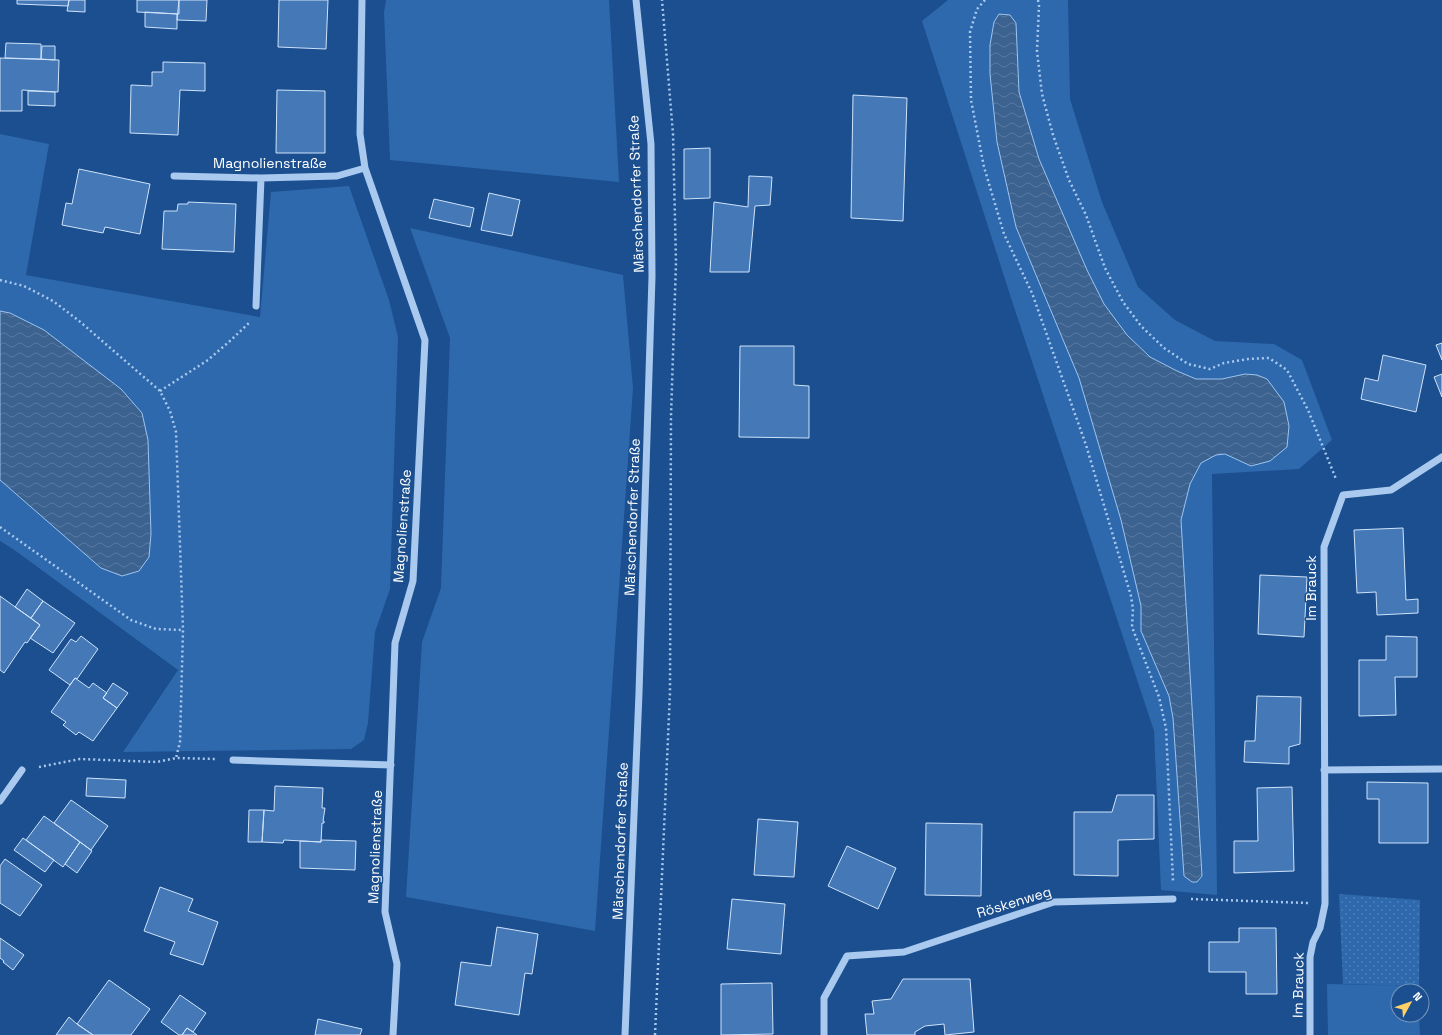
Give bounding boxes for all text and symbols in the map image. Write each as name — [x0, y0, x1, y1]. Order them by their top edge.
street label: Märschendorfer Straße — [624, 115, 648, 273]
street label: Magnolienstraße — [213, 154, 327, 172]
street label: Märschendorfer Straße — [620, 438, 644, 596]
street label: Magnolienstraße — [389, 469, 415, 583]
street label: Im Brauck — [1302, 555, 1320, 621]
street label: Märschendorfer Straße — [608, 762, 632, 920]
street label: Magnolienstraße — [364, 790, 386, 904]
street label: Röskenweg — [974, 882, 1054, 922]
street label: Im Brauck — [1288, 952, 1308, 1018]
north arrow — [1390, 983, 1430, 1023]
text: N — [1410, 989, 1425, 1004]

